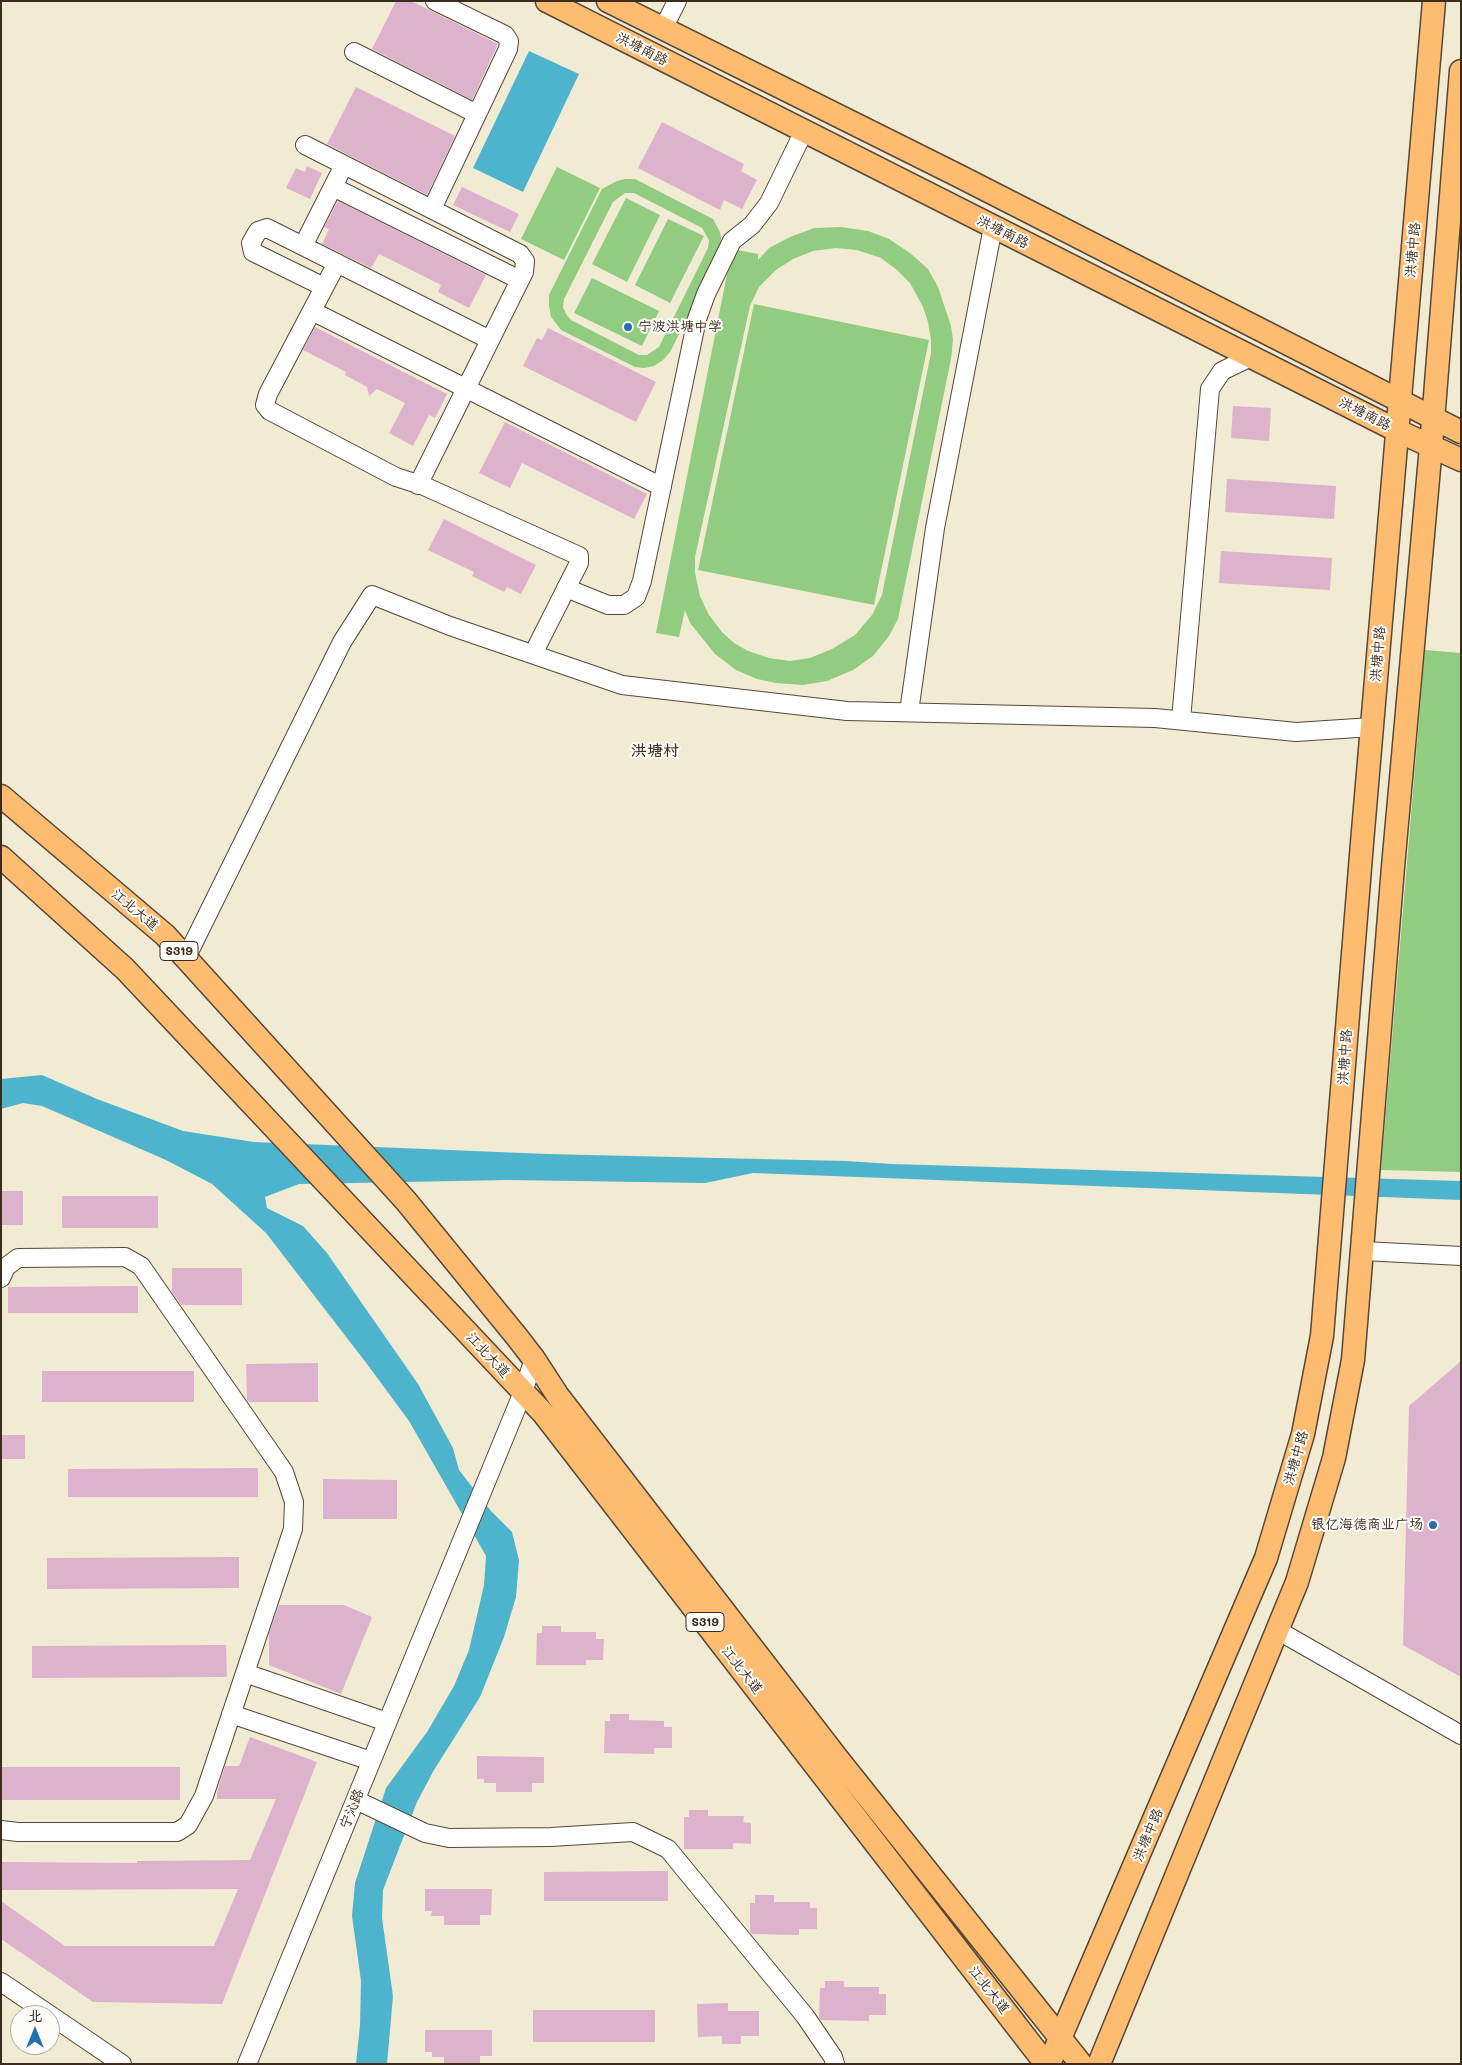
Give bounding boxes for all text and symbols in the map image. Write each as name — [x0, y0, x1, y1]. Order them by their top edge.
street label: 洪塘南路 — [613, 29, 671, 69]
street label: 洪塘南路 — [974, 212, 1032, 252]
street label: 洪塘中路 — [1402, 221, 1424, 279]
place label: 宁波洪塘中学 — [638, 319, 722, 335]
marker: 宁波洪塘中学 — [622, 321, 634, 333]
street label: 洪塘南路 — [1336, 394, 1394, 434]
street label: 洪塘中路 — [1367, 625, 1389, 683]
district label: 洪塘村 — [631, 741, 679, 761]
street label: 江北大道 — [108, 886, 162, 934]
road number: S319 — [160, 941, 198, 960]
street label: 洪塘中路 — [1335, 1028, 1355, 1086]
street label: 江北大道 — [463, 1329, 513, 1381]
street label: 洪塘中路 — [1280, 1429, 1312, 1487]
place label: 银亿海德商业广场 — [1311, 1517, 1423, 1533]
marker: 银亿海德商业广场 — [1427, 1519, 1439, 1531]
road number: S319 — [686, 1612, 724, 1631]
street label: 江北大道 — [718, 1643, 766, 1697]
street label: 宁沁路 — [336, 1786, 368, 1832]
street label: 洪塘中路 — [1129, 1806, 1167, 1864]
street label: 江北大道 — [965, 1963, 1013, 2017]
north arrow — [10, 2005, 60, 2055]
text: 北 — [28, 2006, 42, 2025]

